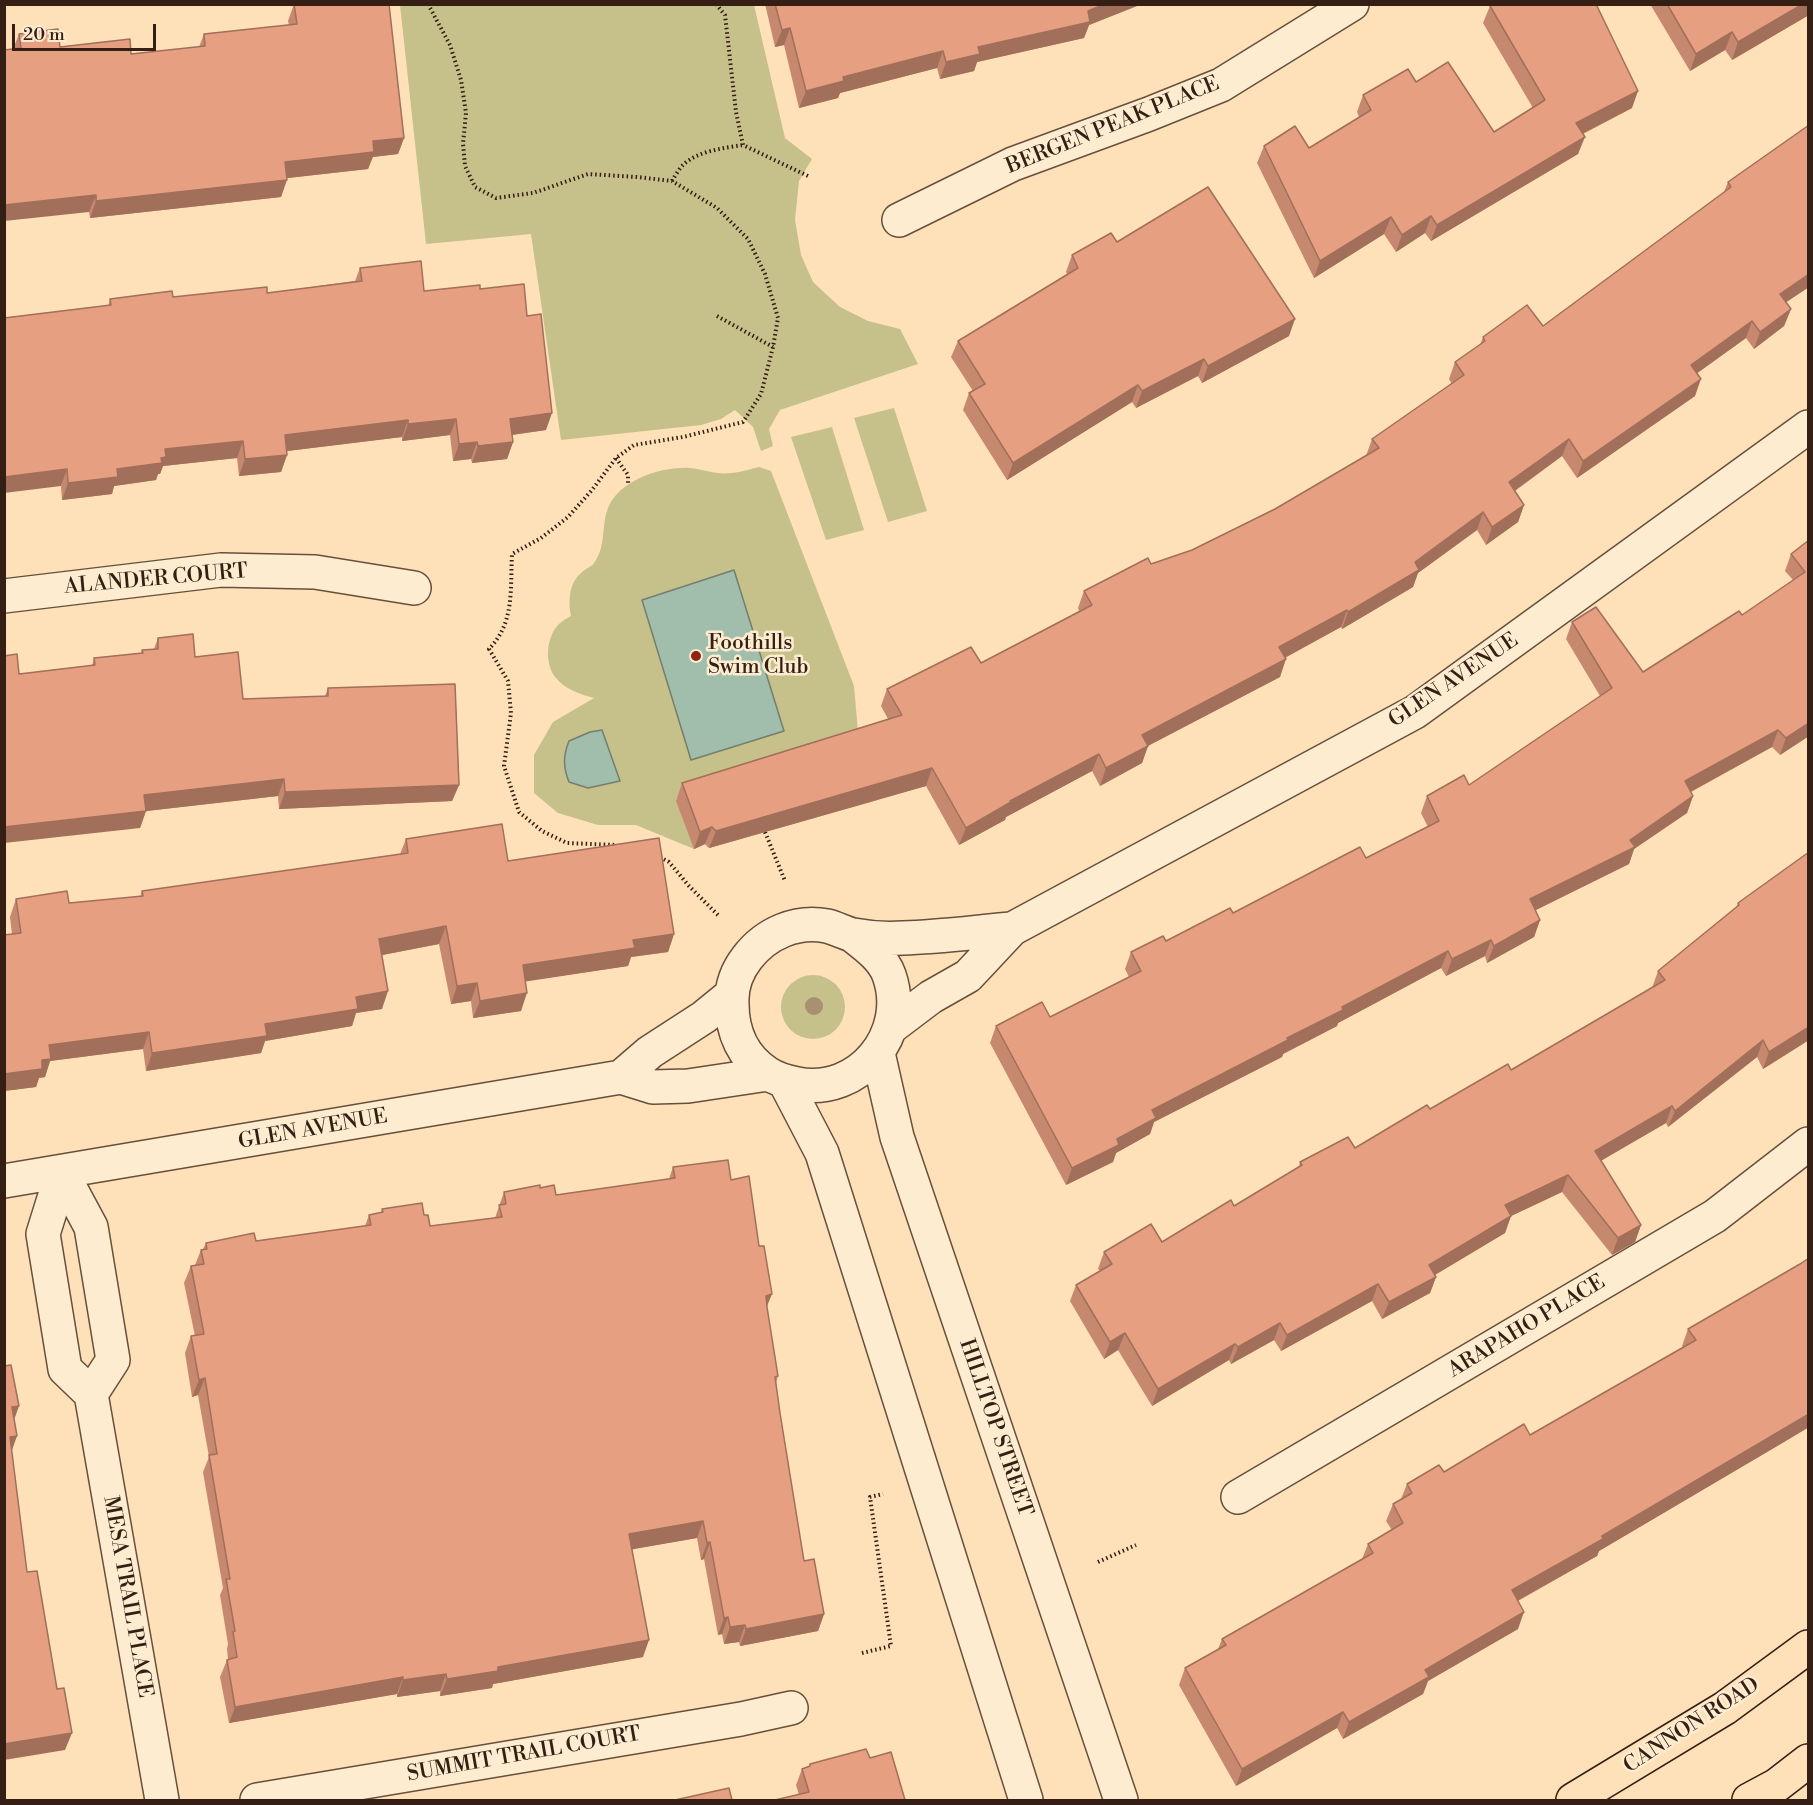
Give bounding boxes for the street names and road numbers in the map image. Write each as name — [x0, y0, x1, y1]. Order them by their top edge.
street label: BERGEN PEAK PLACE — [1003, 72, 1223, 180]
street label: ALANDER COURT — [63, 559, 249, 601]
street label: GLEN AVENUE — [1384, 628, 1524, 734]
street label: GLEN AVENUE — [236, 1104, 390, 1156]
street label: ARAPAHO PLACE — [1444, 1270, 1610, 1384]
street label: HILLTOP STREET — [953, 1336, 1037, 1520]
street label: MESA TRAIL PLACE — [97, 1494, 157, 1700]
street label: CANNON ROAD — [1619, 1673, 1765, 1779]
street label: SUMMIT TRAIL COURT — [405, 1722, 643, 1788]

